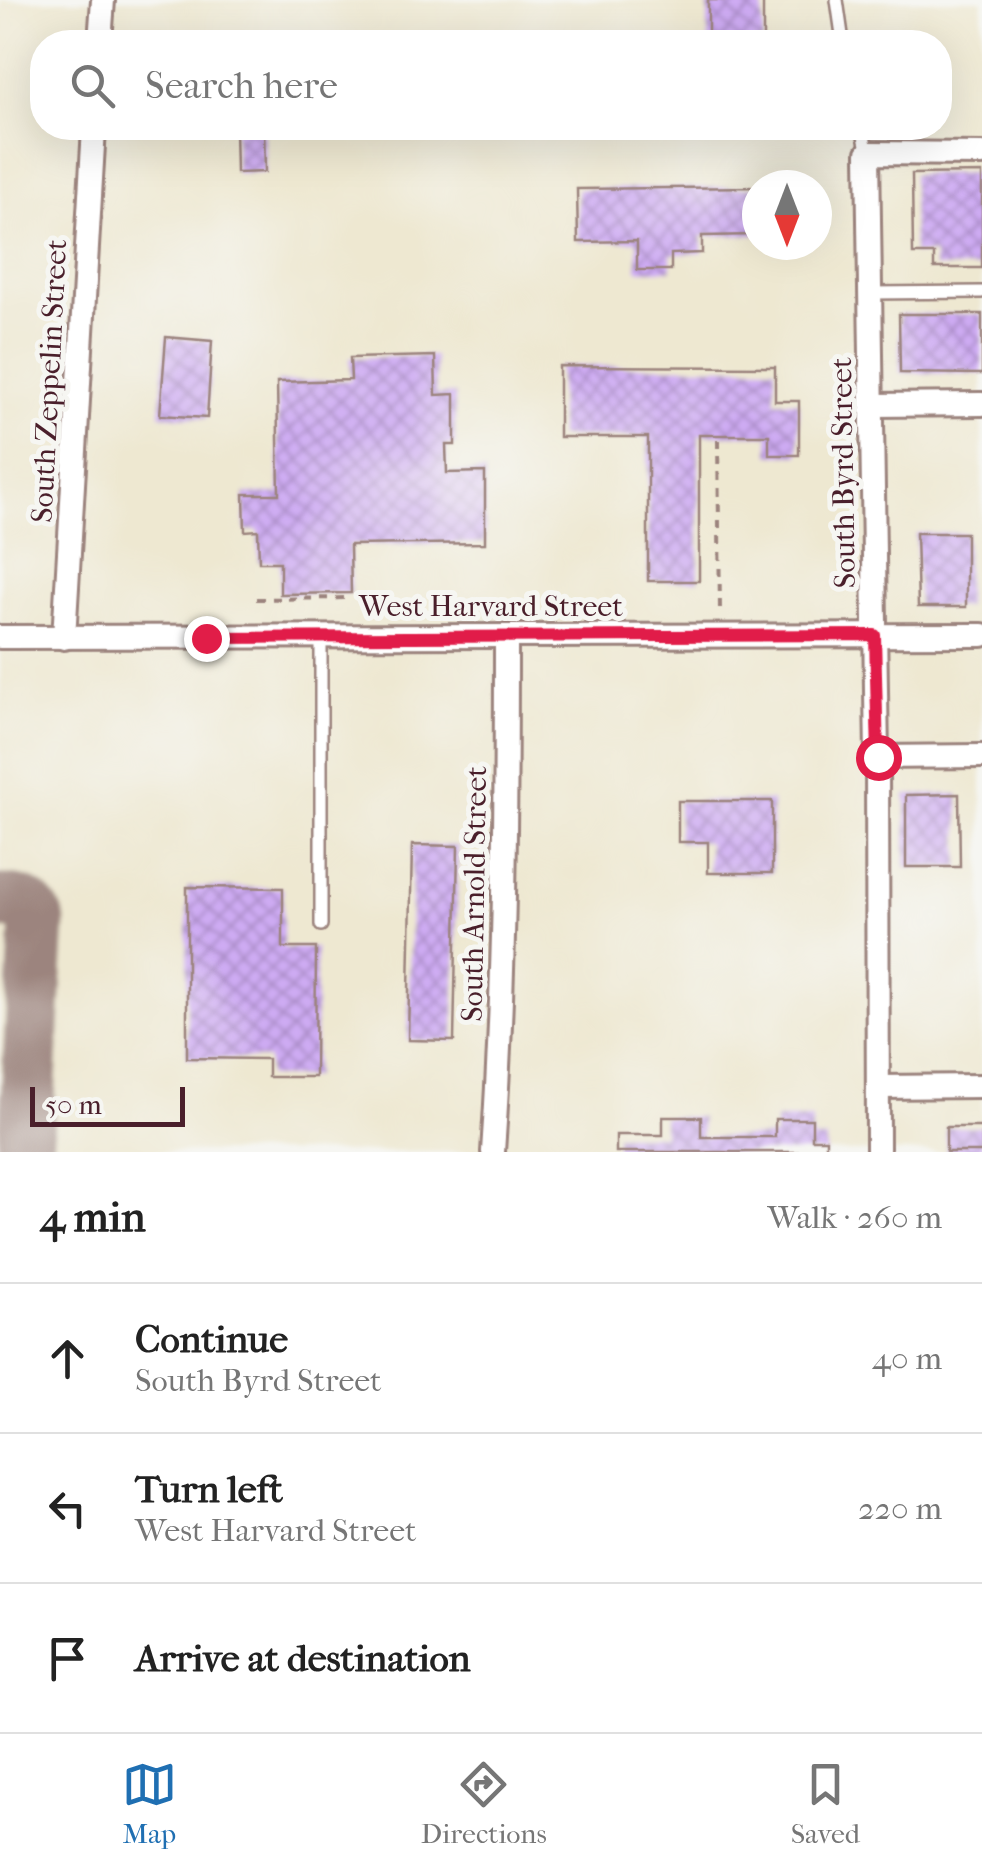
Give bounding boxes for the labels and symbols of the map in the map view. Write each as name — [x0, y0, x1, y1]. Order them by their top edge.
north arrow — [742, 170, 832, 260]
street label: South Zeppelin Street — [25, 238, 74, 524]
street label: South Byrd Street — [824, 357, 863, 589]
street label: West Harvard Street — [358, 589, 623, 624]
route end — [184, 616, 230, 662]
route start — [856, 735, 902, 781]
street label: South Arnold Street — [455, 766, 494, 1022]
scale bar — [30, 1082, 185, 1126]

